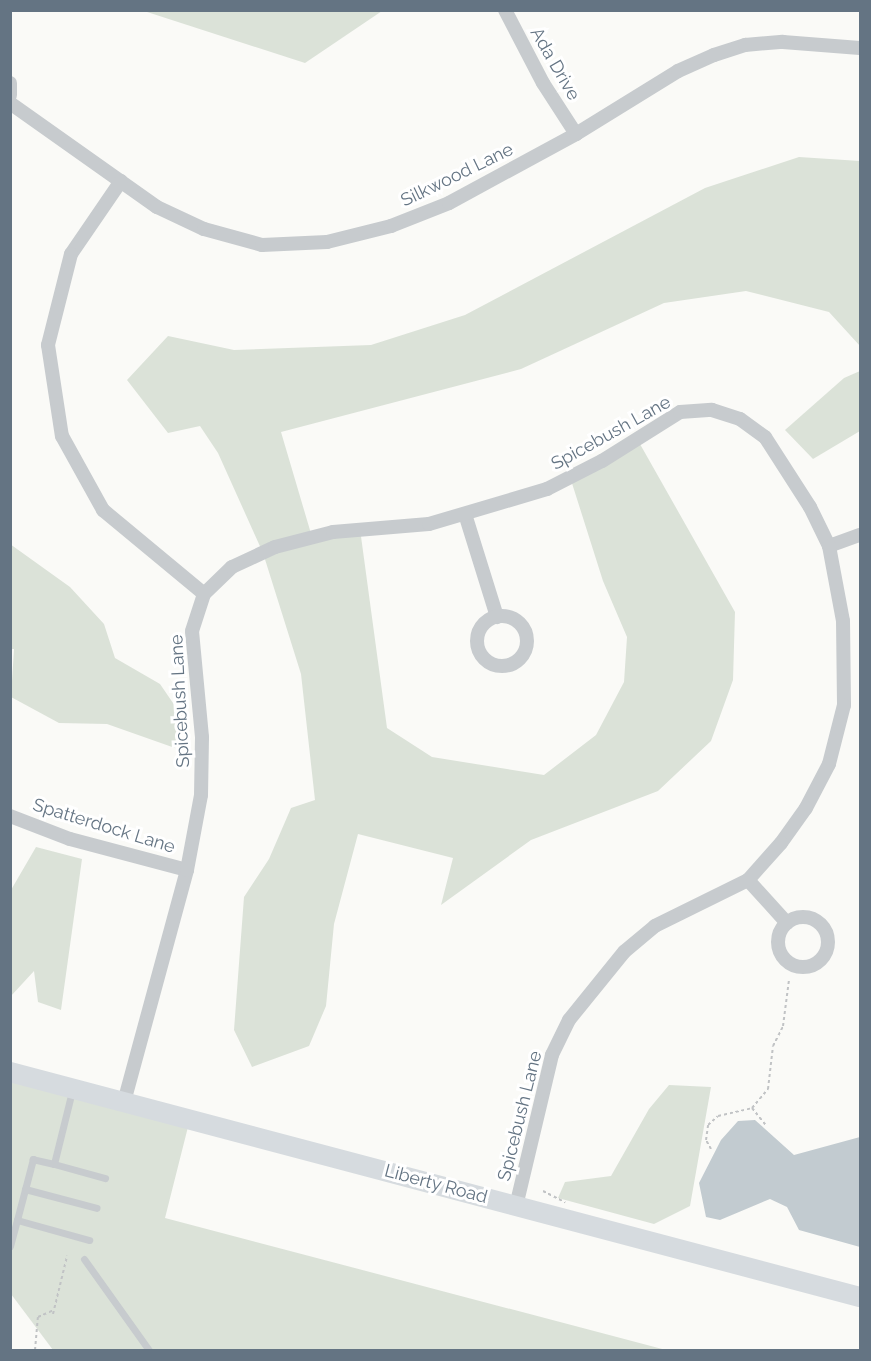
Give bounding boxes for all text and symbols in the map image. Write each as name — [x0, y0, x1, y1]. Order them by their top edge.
street label: Ada Drive — [526, 24, 584, 104]
street label: Silkwood Lane — [397, 139, 517, 211]
street label: Spicebush Lane — [547, 391, 675, 475]
street label: Spicebush Lane — [166, 634, 194, 768]
street label: Spatterdock Lane — [30, 794, 178, 858]
street label: Spicebush Lane — [493, 1049, 547, 1183]
street label: Liberty Road — [382, 1160, 490, 1208]

